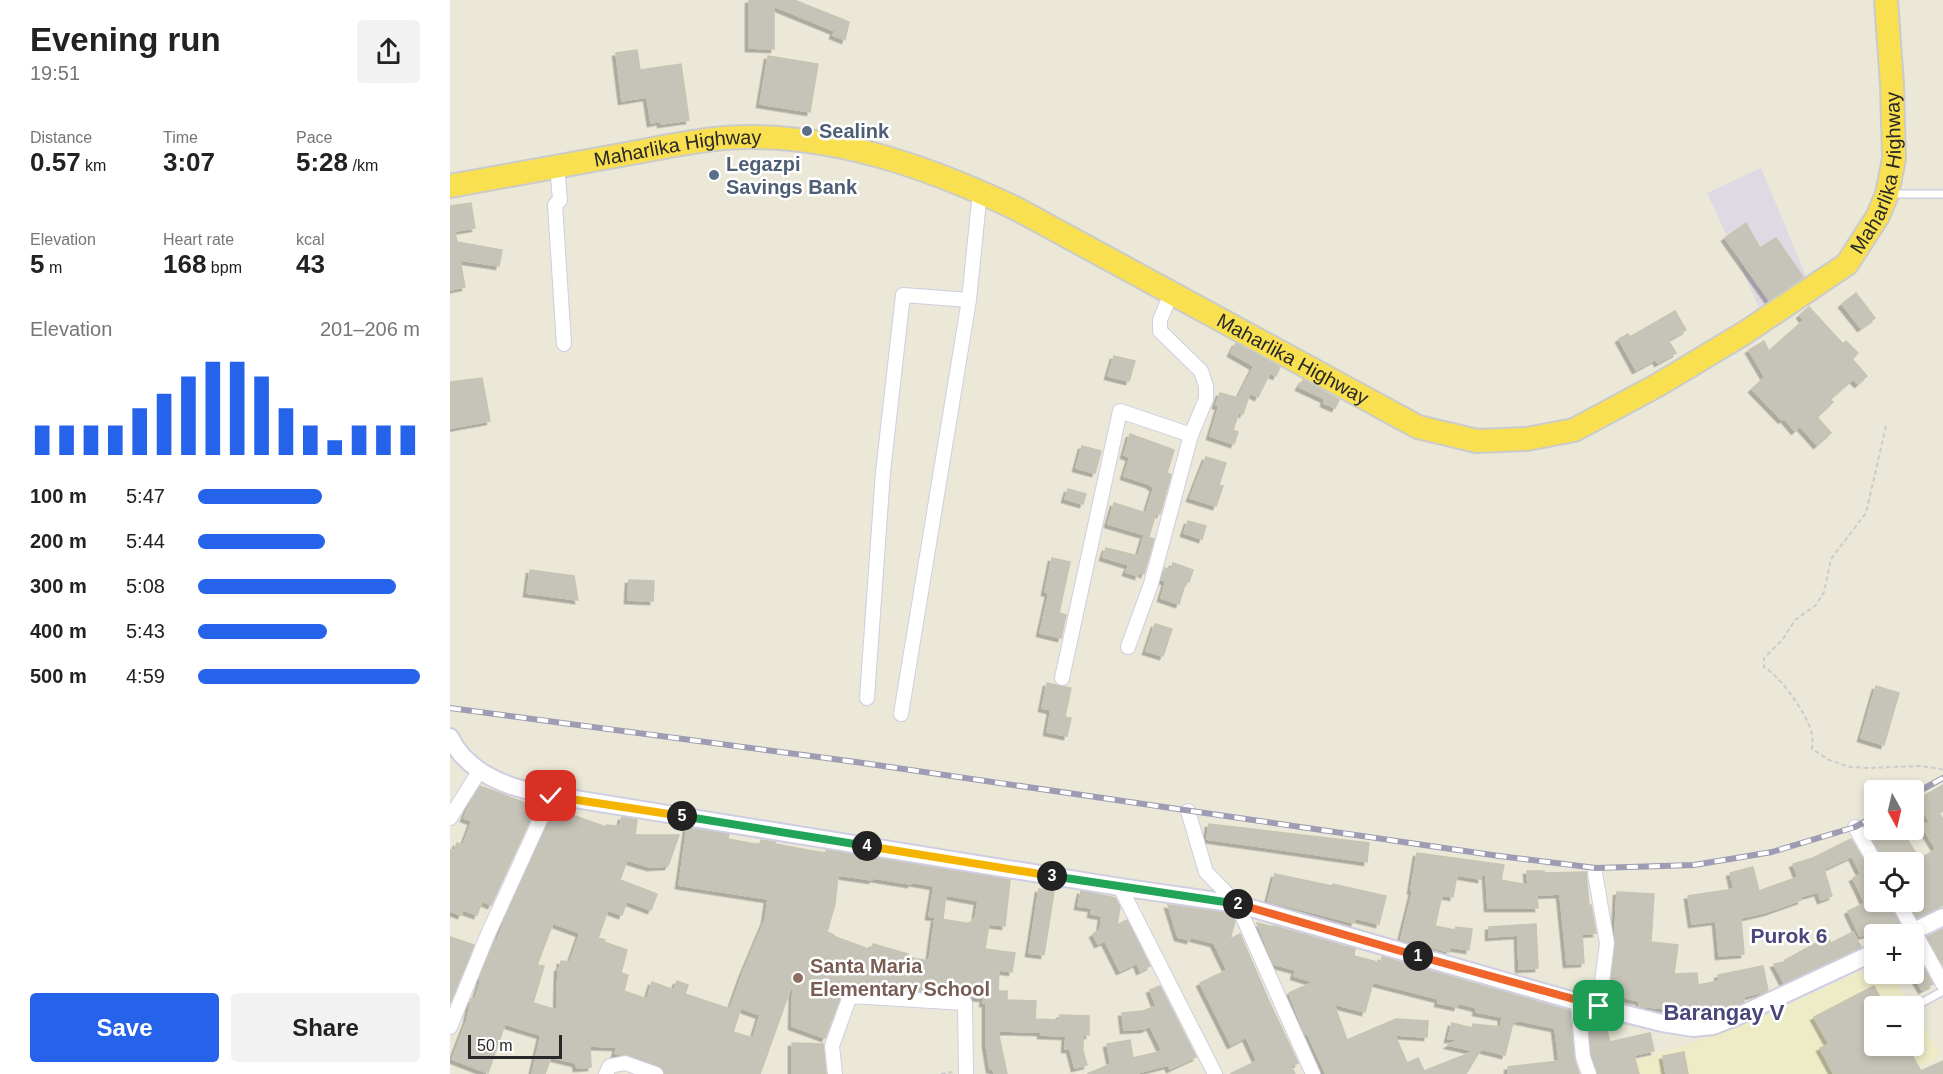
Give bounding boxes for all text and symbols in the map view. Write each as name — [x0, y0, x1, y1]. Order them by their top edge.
button: share — [357, 20, 420, 83]
text: Evening run — [30, 21, 221, 58]
text: 19:51 — [30, 62, 80, 84]
street label: Maharlika Highway — [1846, 92, 1906, 258]
place label: Sealink — [819, 120, 890, 142]
marker: Sealink — [800, 124, 814, 138]
street label: Maharlika Highway — [592, 126, 761, 171]
text: Distance — [30, 129, 92, 146]
text: Time — [163, 129, 198, 146]
text: Pace — [296, 129, 332, 146]
text: 0.57 — [30, 147, 81, 177]
text: 3:07 — [163, 147, 215, 177]
text: 5:28 — [296, 147, 348, 177]
place label: Legazpi Savings Bank — [726, 153, 858, 198]
text: km — [81, 157, 106, 174]
text: /km — [348, 157, 378, 174]
marker: Legazpi Savings Bank — [707, 168, 721, 182]
text: Elevation — [30, 231, 96, 248]
text: Heart rate — [163, 231, 234, 248]
text: kcal — [296, 231, 324, 248]
text: 5 — [30, 249, 44, 279]
text: 168 — [163, 249, 206, 279]
text: 43 — [296, 249, 325, 279]
text: m — [44, 259, 62, 276]
text: bpm — [206, 259, 242, 276]
street label: Maharlika Highway — [1213, 309, 1372, 409]
text: Elevation — [30, 318, 112, 340]
text: 201–206 m — [320, 318, 420, 340]
text: 100 m — [30, 485, 87, 507]
text: 5:47 — [126, 485, 165, 507]
text: 200 m — [30, 530, 87, 552]
text: 5:44 — [126, 530, 165, 552]
text: 300 m — [30, 575, 87, 597]
text: 5:08 — [126, 575, 165, 597]
text: 400 m — [30, 620, 87, 642]
text: 5:43 — [126, 620, 165, 642]
text: 500 m — [30, 665, 87, 687]
text: 4:59 — [126, 665, 165, 687]
pin — [525, 770, 576, 821]
icon: check — [534, 779, 567, 812]
north arrow — [1864, 780, 1924, 840]
map controls — [1864, 780, 1924, 1056]
pin: 5 — [667, 801, 697, 831]
text: 5 — [678, 807, 686, 824]
pin: 4 — [852, 831, 882, 861]
text: 4 — [863, 837, 871, 854]
button: locate — [1864, 852, 1924, 912]
pin: 3 — [1037, 861, 1067, 891]
text: 3 — [1048, 867, 1056, 884]
pin: 2 — [1223, 889, 1253, 919]
text: 2 — [1234, 895, 1242, 912]
district label: Purok 6 — [1750, 924, 1828, 947]
button: + — [1864, 924, 1924, 984]
pin: 1 — [1403, 941, 1433, 971]
text: 1 — [1414, 947, 1422, 964]
place label: Santa Maria Elementary School — [810, 955, 990, 1000]
marker: Santa Maria Elementary School — [791, 971, 805, 985]
pin — [1573, 980, 1624, 1031]
icon: arrive — [1582, 989, 1615, 1022]
button: Save — [30, 993, 219, 1062]
button: Share — [231, 993, 420, 1062]
button: − — [1864, 996, 1924, 1056]
district label: Barangay V — [1663, 1000, 1785, 1025]
scale bar — [468, 1032, 562, 1060]
text: 50 m — [477, 1037, 513, 1054]

